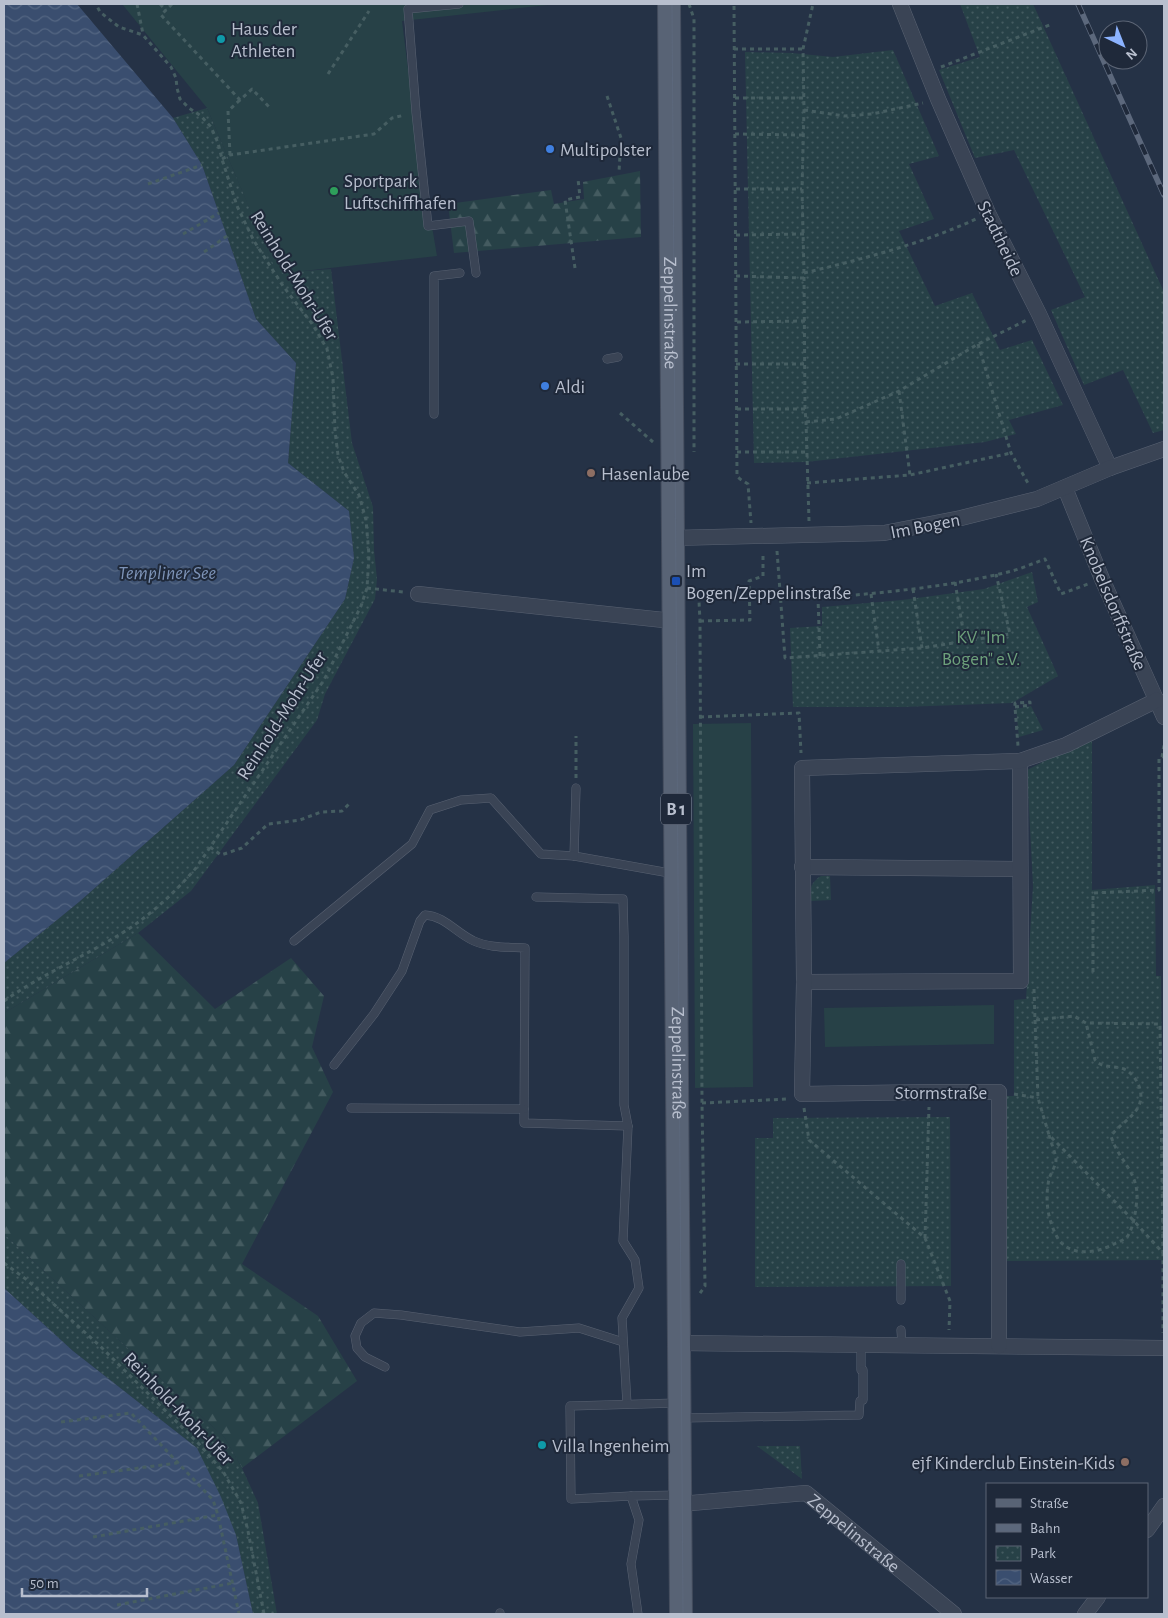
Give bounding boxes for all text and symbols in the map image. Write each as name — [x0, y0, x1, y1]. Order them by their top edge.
place label: Haus der Athleten — [231, 20, 297, 61]
north arrow — [1098, 20, 1148, 70]
marker: Haus der Athleten — [215, 33, 227, 45]
text: N — [1123, 45, 1140, 62]
place label: Multipolster — [560, 141, 651, 160]
marker: Multipolster — [544, 143, 556, 155]
place label: Sportpark Luftschiffhafen — [344, 172, 456, 213]
marker: Sportpark Luftschiffhafen — [328, 185, 340, 197]
street label: Stadtheide — [973, 198, 1026, 279]
street label: Reinhold-Mohr-Ufer — [246, 208, 341, 344]
street label: Zeppelinstraße — [660, 257, 680, 369]
place label: Aldi — [555, 378, 585, 397]
marker: Aldi — [539, 380, 551, 392]
place label: Hasenlaube — [601, 465, 690, 484]
marker: Hasenlaube — [585, 467, 597, 479]
street label: Im Bogen — [889, 510, 962, 543]
street label: Knobelsdorffstraße — [1076, 534, 1149, 673]
place label: Im Bogen/Zeppelinstraße — [686, 562, 851, 603]
water label: Templiner See — [118, 563, 216, 583]
marker: Im Bogen/Zeppelinstraße — [670, 575, 682, 587]
park label: KV "Im Bogen" e.V. — [942, 628, 1020, 669]
street label: Reinhold-Mohr-Ufer — [234, 648, 331, 783]
road number: B 1 — [661, 794, 691, 824]
street label: Zeppelinstraße — [668, 1007, 688, 1119]
street label: Stormstraße — [895, 1084, 987, 1103]
street label: Reinhold-Mohr-Ufer — [119, 1349, 236, 1469]
place label: Villa Ingenheim — [552, 1437, 670, 1456]
marker: Villa Ingenheim — [536, 1439, 548, 1451]
place label: ejf Kinderclub Einstein-Kids — [912, 1454, 1115, 1473]
marker: ejf Kinderclub Einstein-Kids — [1119, 1456, 1131, 1468]
legend — [986, 1483, 1148, 1598]
street label: Zeppelinstraße — [804, 1491, 903, 1577]
text: Straße — [1030, 1496, 1069, 1511]
text: Bahn — [1030, 1521, 1060, 1536]
text: Park — [1030, 1546, 1056, 1561]
scale bar — [22, 1566, 148, 1598]
text: Wasser — [1030, 1571, 1073, 1586]
text: 50 m — [30, 1576, 59, 1591]

